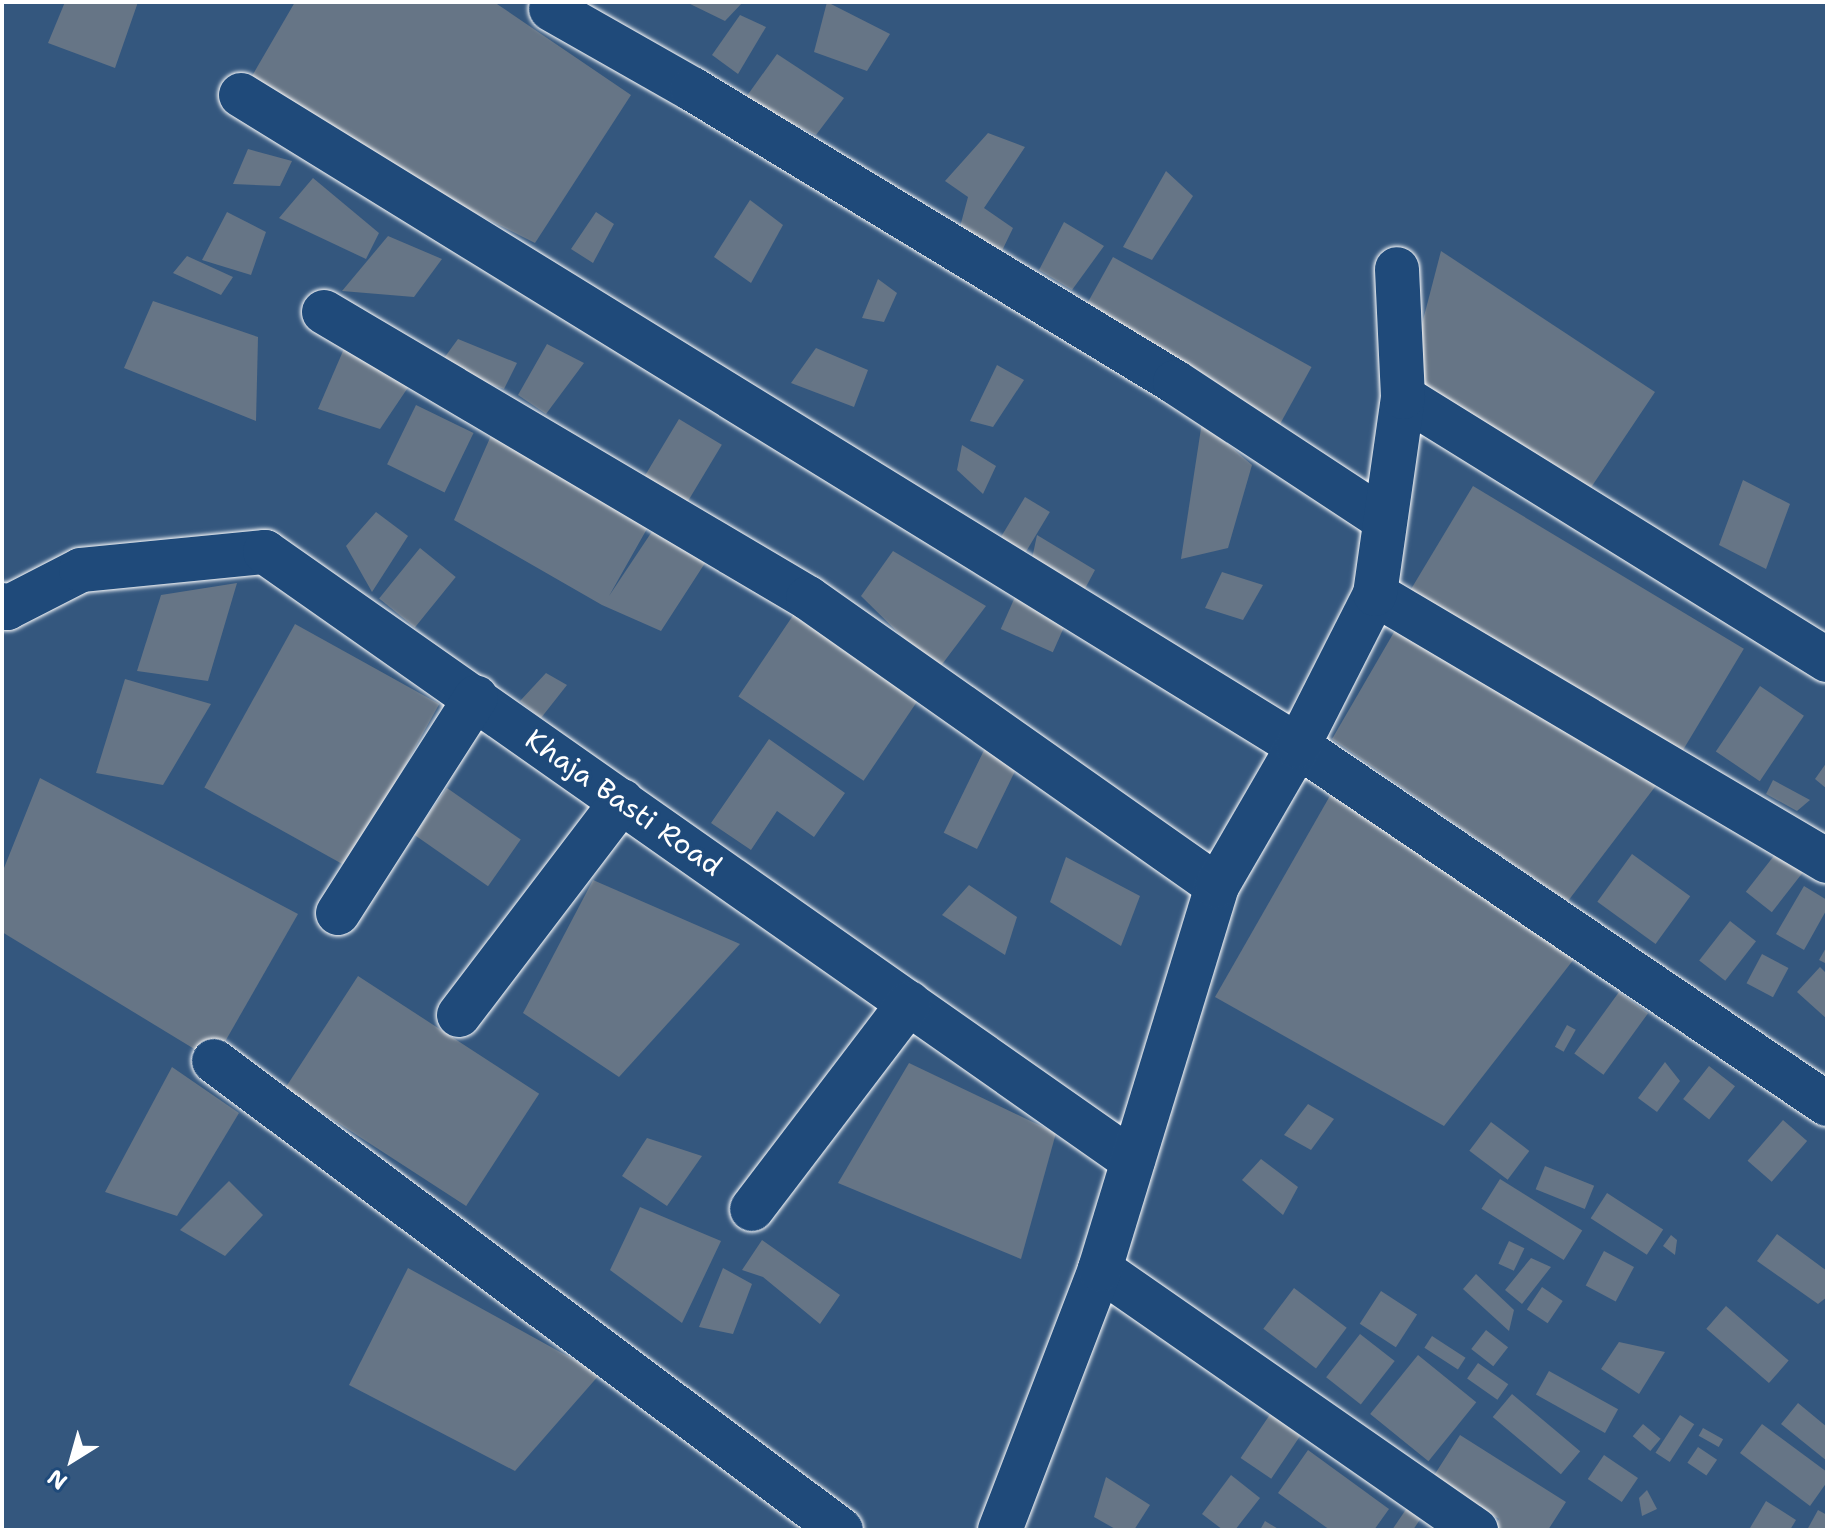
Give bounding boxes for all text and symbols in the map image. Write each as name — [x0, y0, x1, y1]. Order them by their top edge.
street label: Khaja Basti Road — [519, 722, 729, 882]
north arrow — [32, 1420, 112, 1500]
text: N — [42, 1463, 73, 1496]

